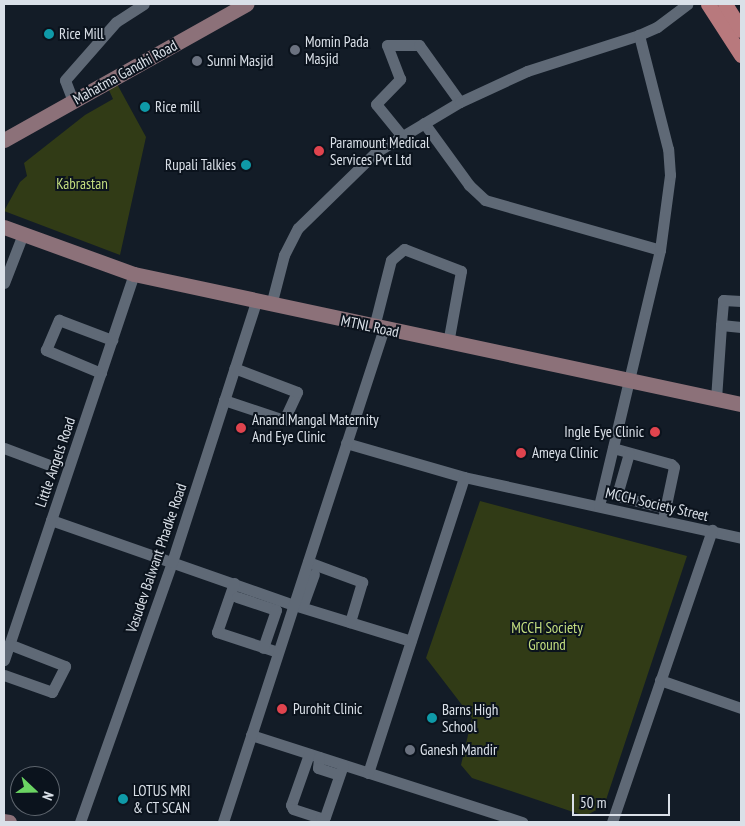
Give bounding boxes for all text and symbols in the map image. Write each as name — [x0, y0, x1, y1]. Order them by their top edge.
place label: Rice Mill — [59, 25, 104, 43]
marker: Rice Mill — [43, 28, 55, 40]
place label: Momin Pada Masjid — [305, 32, 369, 67]
street label: Mahatma Gandhi Road — [70, 36, 180, 108]
marker: Momin Pada Masjid — [289, 44, 301, 56]
place label: Sunni Masjid — [207, 52, 273, 70]
marker: Sunni Masjid — [191, 55, 203, 67]
place label: Rice mill — [155, 98, 200, 116]
marker: Rice mill — [139, 101, 151, 113]
place label: Paramount Medical Services Pvt Ltd — [330, 133, 429, 168]
marker: Paramount Medical Services Pvt Ltd — [312, 144, 326, 158]
place label: Rupali Talkies — [165, 156, 236, 174]
marker: Rupali Talkies — [240, 159, 252, 171]
park label: Kabrastan — [56, 175, 108, 193]
street label: MTNL Road — [339, 311, 401, 341]
place label: Anand Mangal Maternity And Eye Clinic — [252, 410, 379, 445]
street label: Little Angels Road — [31, 414, 79, 510]
marker: Anand Mangal Maternity And Eye Clinic — [234, 421, 248, 435]
place label: Ingle Eye Clinic — [564, 423, 644, 441]
marker: Ingle Eye Clinic — [648, 425, 662, 439]
place label: Ameya Clinic — [532, 444, 598, 462]
marker: Ameya Clinic — [514, 446, 528, 460]
street label: Vasudev Balwant Phadke Road — [122, 481, 190, 635]
street label: MCCH Society Street — [603, 483, 711, 525]
park label: MCCH Society Ground — [511, 618, 583, 653]
place label: Purohit Clinic — [293, 700, 362, 718]
place label: Barns High School — [442, 700, 498, 735]
marker: Purohit Clinic — [275, 702, 289, 716]
marker: Barns High School — [426, 712, 438, 724]
place label: Ganesh Mandir — [420, 741, 497, 759]
marker: Ganesh Mandir — [404, 744, 416, 756]
north arrow — [10, 766, 60, 816]
place label: LOTUS MRI & CT SCAN — [133, 781, 190, 816]
scale bar — [575, 784, 672, 816]
text: N — [38, 789, 58, 803]
marker: LOTUS MRI & CT SCAN — [117, 793, 129, 805]
text: 50 m — [580, 793, 606, 812]

